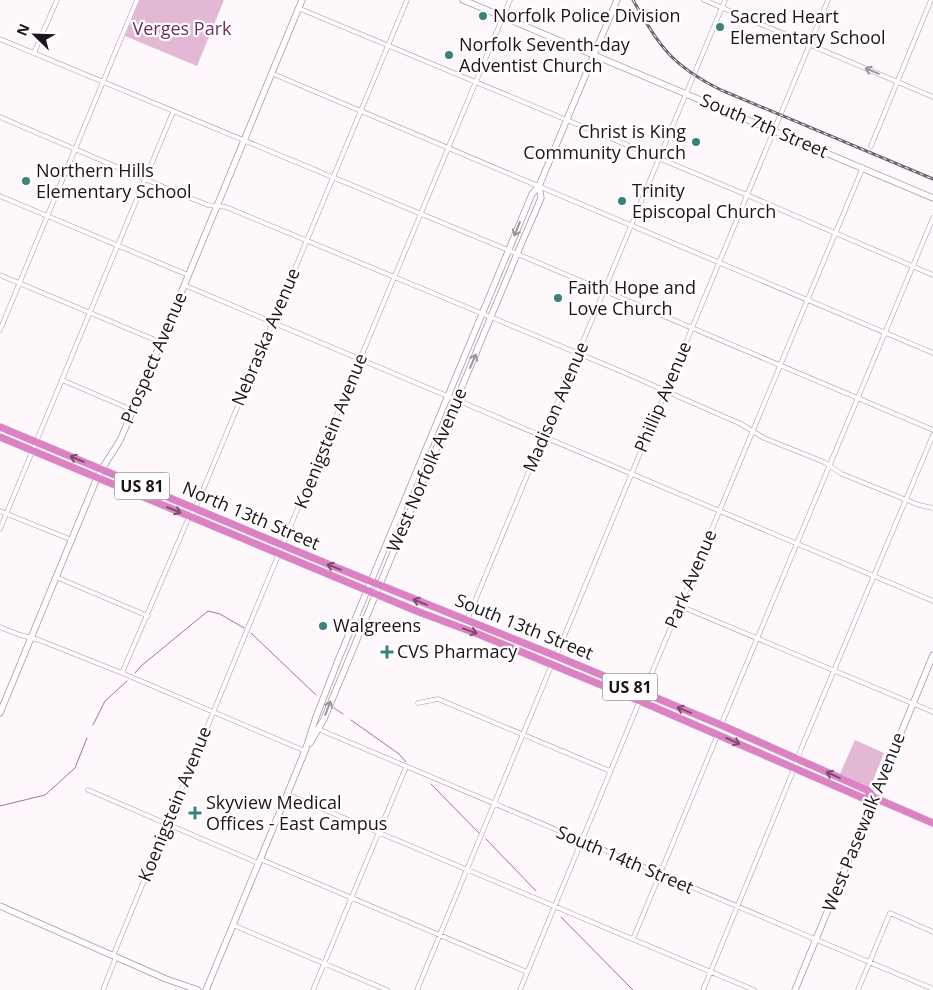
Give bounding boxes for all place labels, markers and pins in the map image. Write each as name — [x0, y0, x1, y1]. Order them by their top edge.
place label: Norfolk Police Division — [493, 3, 681, 27]
place label: Sacred Heart Elementary School — [730, 4, 886, 49]
marker: Norfolk Police Division — [477, 10, 489, 22]
marker: Sacred Heart Elementary School — [714, 21, 726, 33]
place label: Norfolk Seventh-day Adventist Church — [459, 32, 631, 77]
marker: Norfolk Seventh-day Adventist Church — [443, 49, 455, 61]
place label: Christ is King Community Church — [523, 119, 686, 164]
marker: Christ is King Community Church — [690, 136, 702, 148]
place label: Northern Hills Elementary School — [36, 158, 192, 203]
marker: Northern Hills Elementary School — [20, 175, 32, 187]
place label: Trinity Episcopal Church — [632, 178, 776, 223]
marker: Trinity Episcopal Church — [616, 195, 628, 207]
place label: Faith Hope and Love Church — [568, 275, 696, 320]
marker: Faith Hope and Love Church — [552, 292, 564, 304]
place label: Walgreens — [333, 613, 421, 637]
marker: Walgreens — [317, 620, 329, 632]
place label: CVS Pharmacy — [397, 639, 518, 663]
marker: CVS Pharmacy — [381, 646, 393, 658]
place label: Skyview Medical Offices - East Campus — [206, 790, 387, 835]
marker: Skyview Medical Offices - East Campus — [188, 806, 202, 820]

